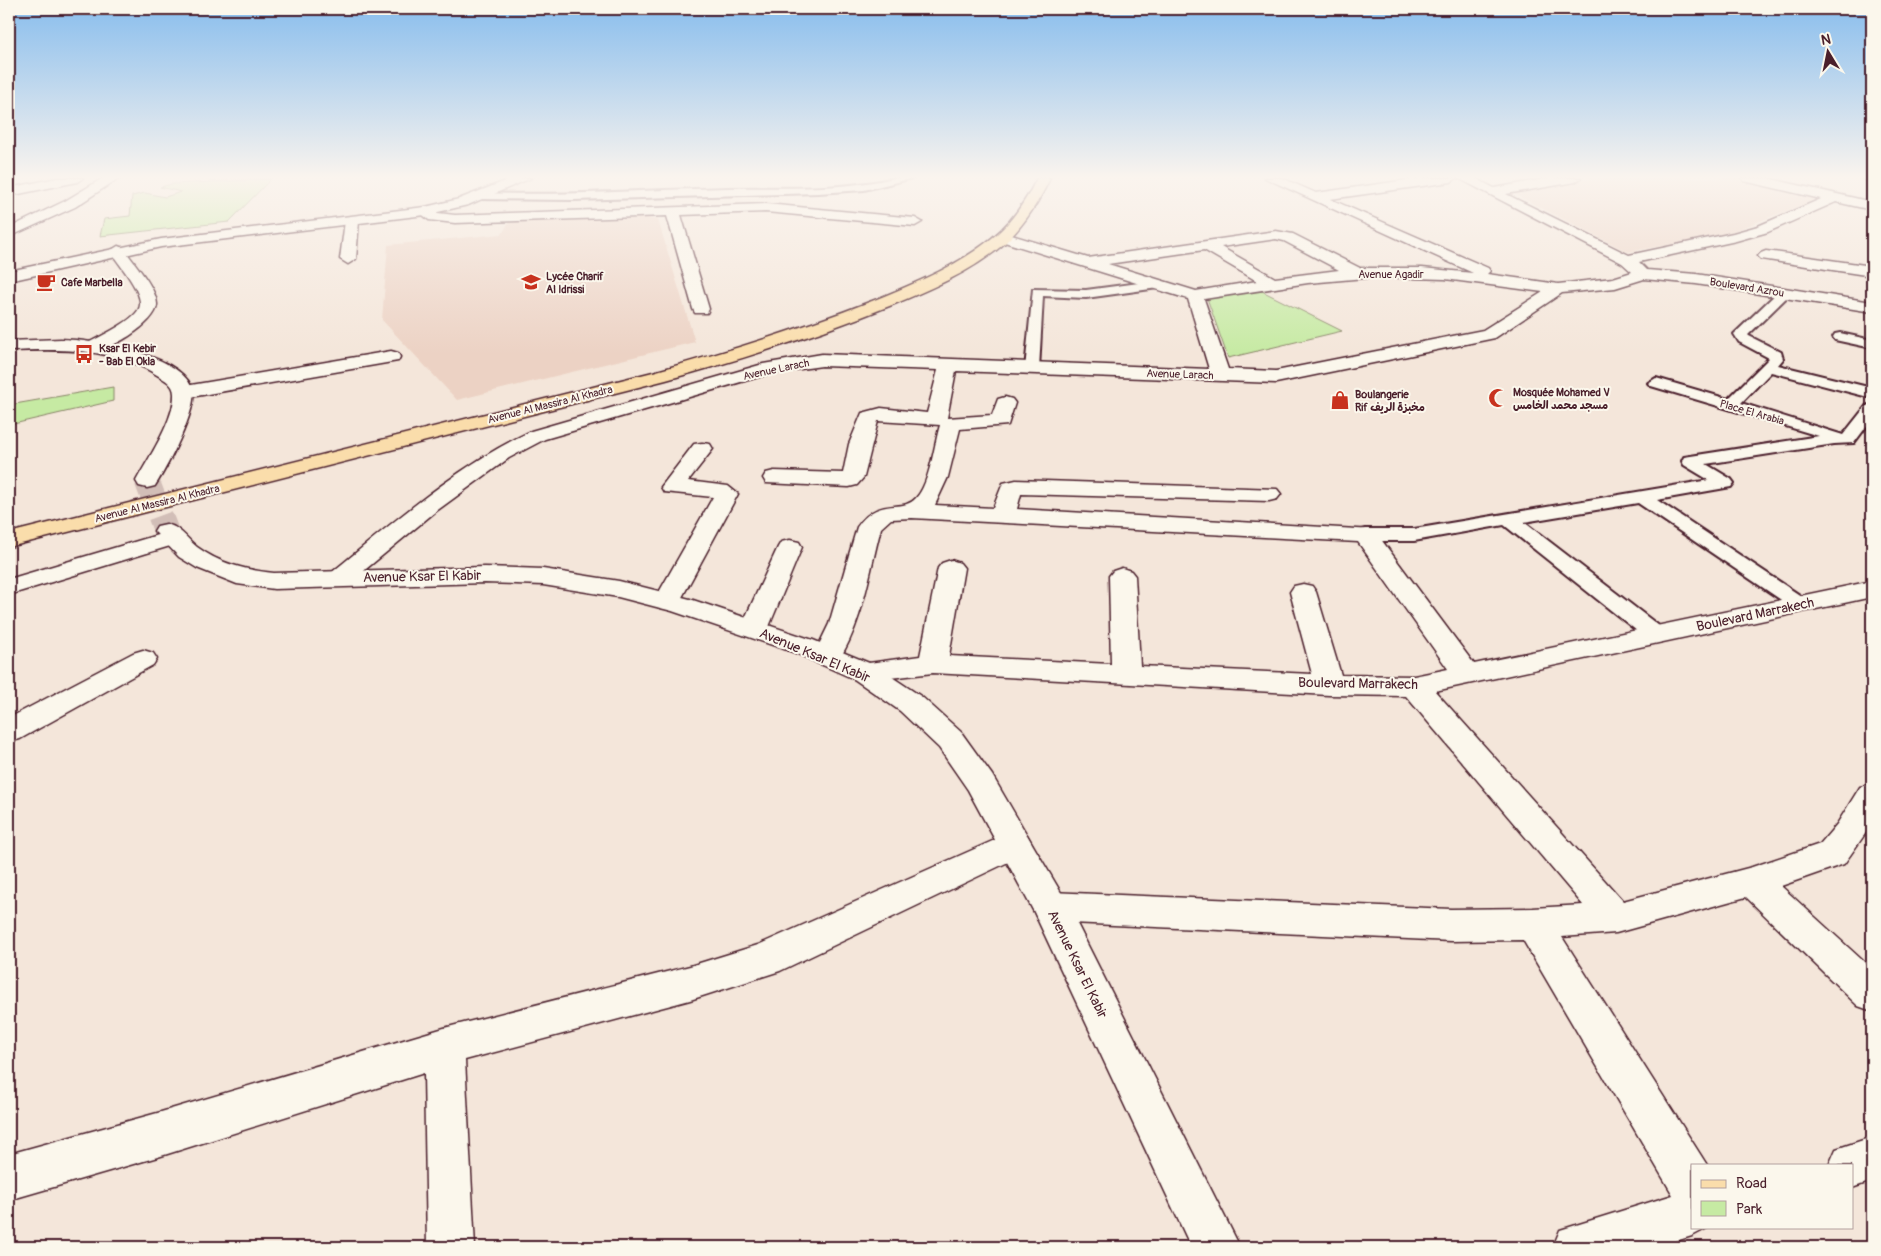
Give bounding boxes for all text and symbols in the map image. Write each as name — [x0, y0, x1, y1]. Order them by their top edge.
north arrow — [1804, 28, 1854, 78]
text: N — [1820, 30, 1832, 49]
street label: Avenue Agadir — [1358, 268, 1424, 281]
place label: Lycée Charif Al Idrissi — [546, 270, 604, 296]
cafe icon: Cafe Marbella — [35, 271, 57, 293]
school or university icon: Lycée Charif Al Idrissi — [520, 271, 542, 293]
street label: Boulevard Azrou — [1709, 275, 1785, 300]
place label: Cafe Marbella — [61, 276, 123, 289]
place label: Ksar El Kebir - Bab El Okla — [99, 342, 157, 368]
bus stop icon: Ksar El Kebir - Bab El Okla — [73, 343, 95, 365]
street label: Avenue Larach — [742, 356, 810, 383]
street label: Avenue Larach — [1146, 367, 1214, 382]
street label: Avenue Al Massira Al Khadra — [486, 383, 614, 426]
place label: Mosquée Mohamed V مسجد محمد الخامس — [1513, 386, 1610, 412]
mosque icon: Mosquée Mohamed V مسجد محمد الخامس — [1487, 387, 1509, 409]
place label: Boulangerie Rif مخبزة الريف — [1355, 388, 1425, 414]
shop icon: Boulangerie Rif مخبزة الريف — [1329, 389, 1351, 411]
street label: Place El Arabia — [1718, 397, 1786, 428]
street label: Avenue Al Massira Al Khadra — [93, 482, 221, 525]
street label: Avenue Ksar El Kabir — [363, 567, 481, 586]
street label: Boulevard Marrakech — [1695, 594, 1815, 635]
street label: Avenue Ksar El Kabir — [757, 625, 873, 686]
street label: Boulevard Marrakech — [1298, 674, 1418, 693]
street label: Avenue Ksar El Kabir — [1044, 907, 1111, 1021]
legend — [1691, 1164, 1854, 1228]
text: Road — [1736, 1174, 1767, 1193]
text: Park — [1736, 1200, 1763, 1219]

